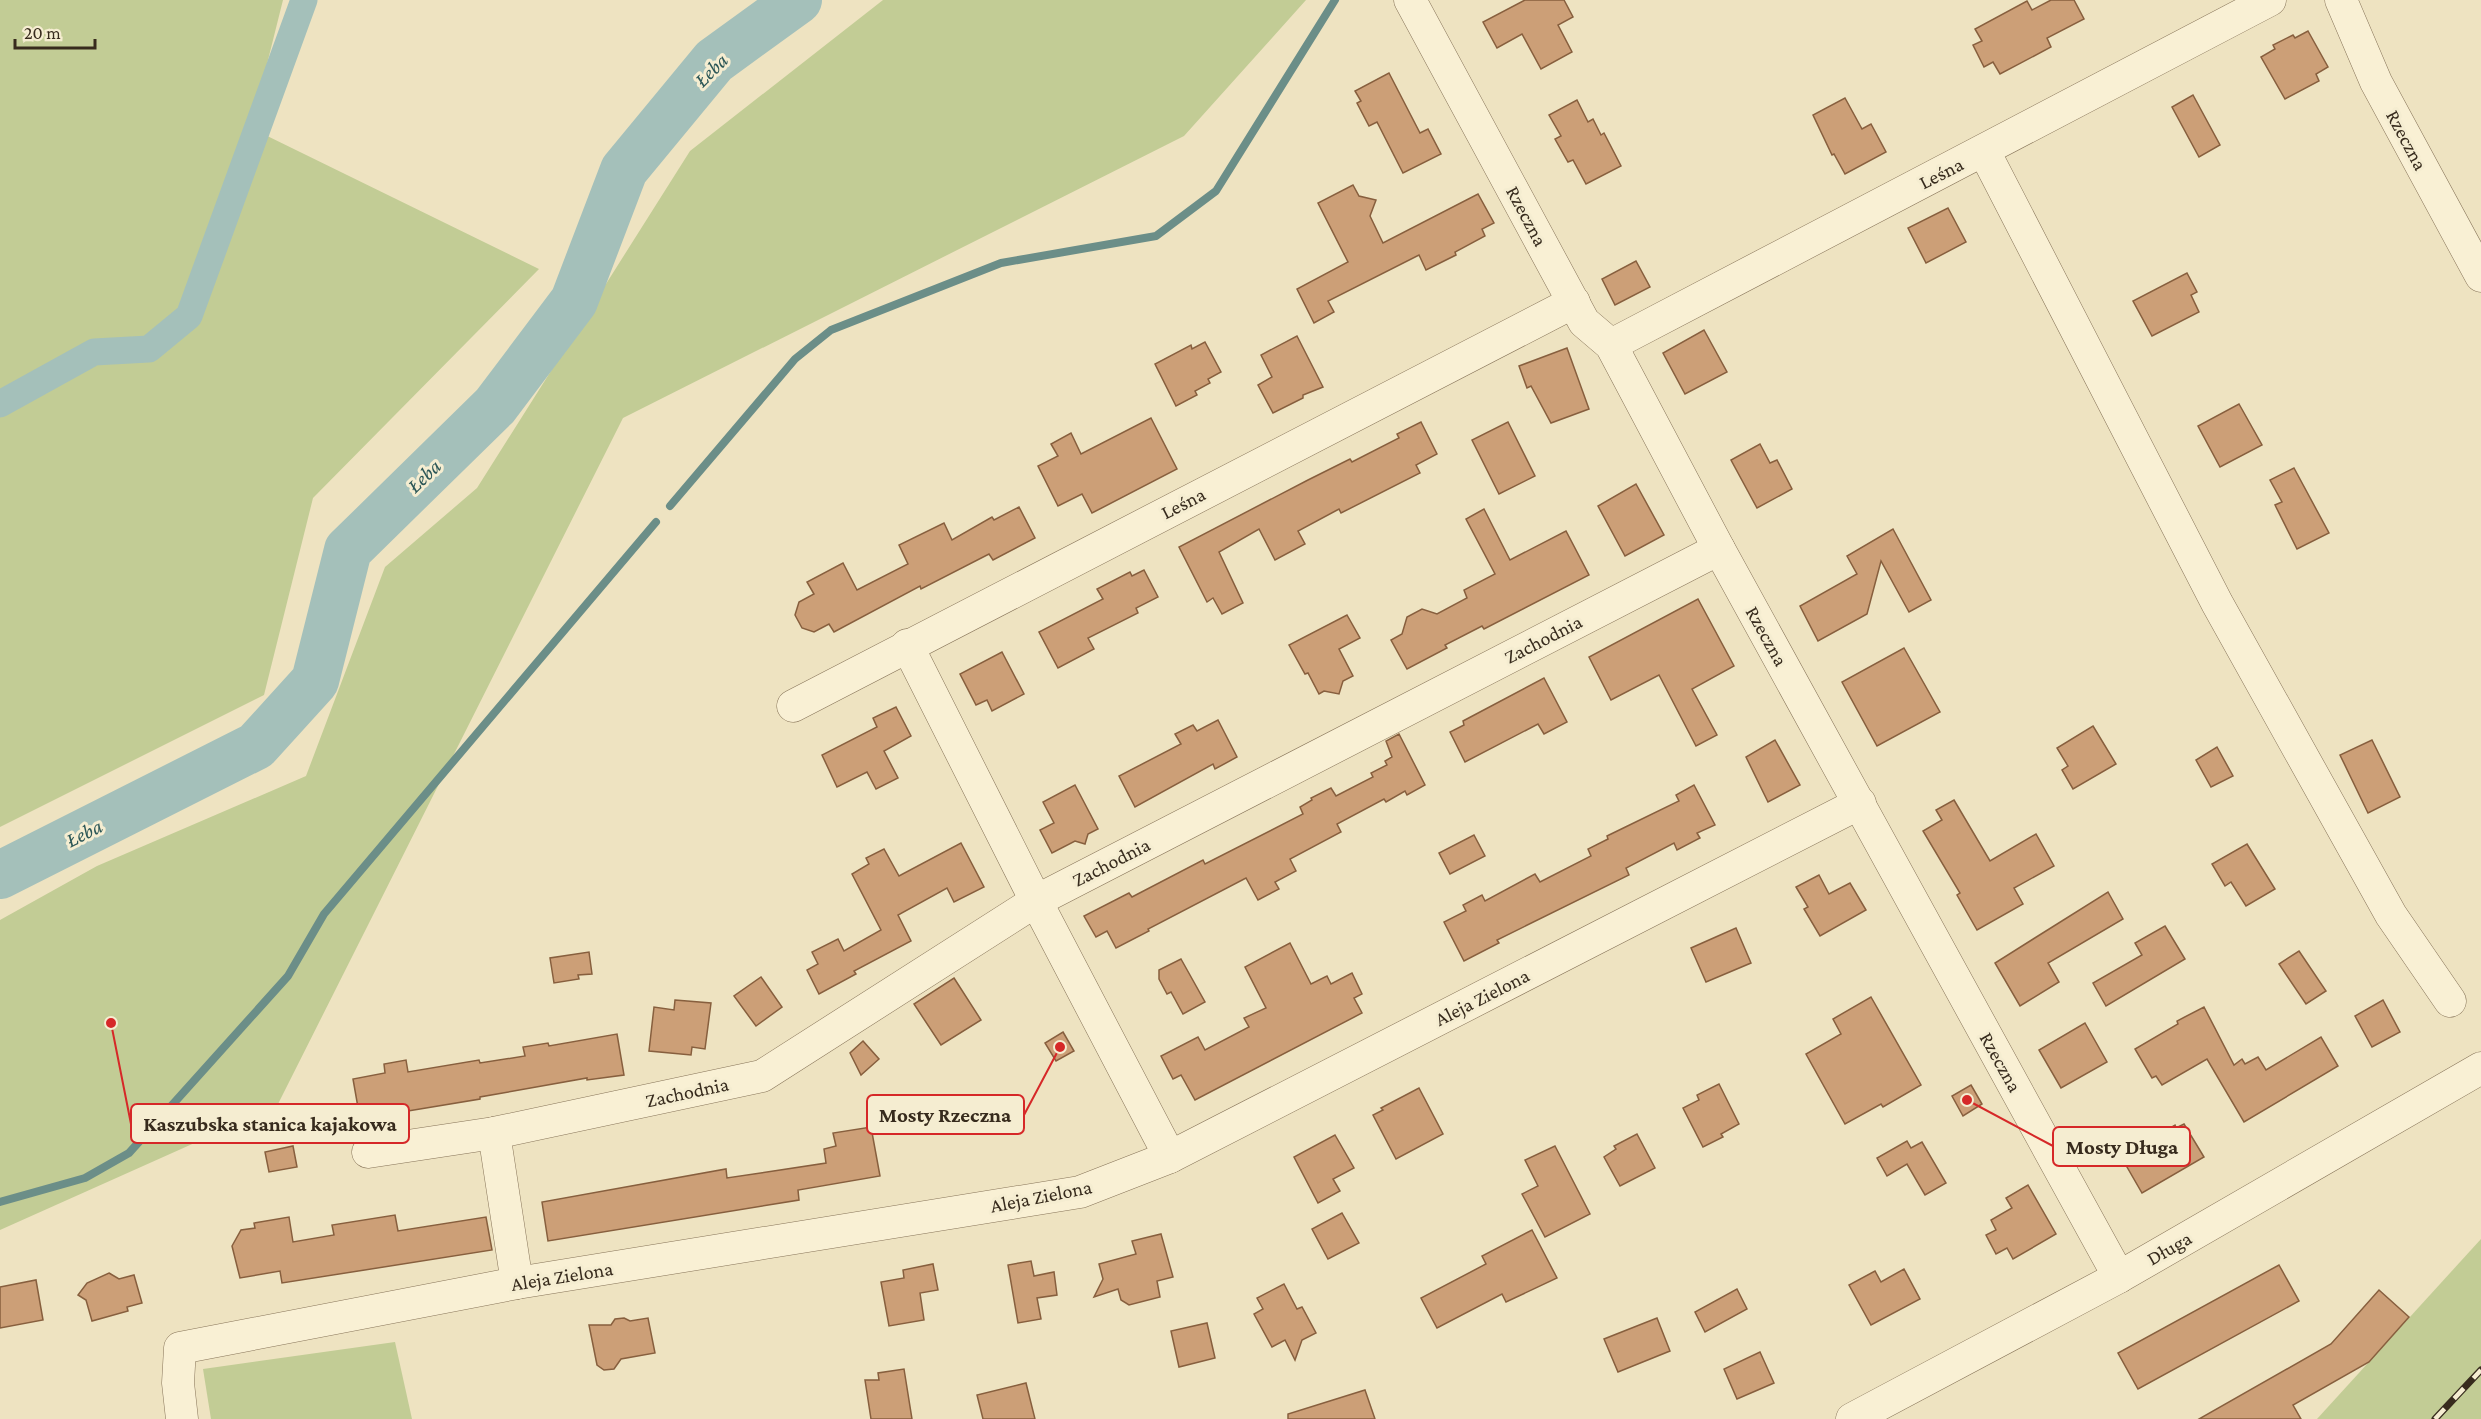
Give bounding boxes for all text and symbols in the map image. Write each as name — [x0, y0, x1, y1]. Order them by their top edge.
scale bar — [15, 12, 94, 50]
text: 20 m — [24, 23, 61, 43]
water label: Łeba — [689, 48, 733, 92]
street label: Rzeczna — [2382, 106, 2432, 174]
street label: Leśna — [1915, 153, 1967, 193]
street label: Rzeczna — [1502, 182, 1552, 250]
water label: Łeba — [402, 454, 446, 498]
street label: Leśna — [1157, 483, 1209, 523]
street label: Rzeczna — [1742, 602, 1792, 670]
street label: Zachodnia — [1500, 610, 1586, 668]
water label: Łeba — [62, 814, 106, 852]
street label: Zachodnia — [1068, 833, 1154, 891]
street label: Aleja Zielona — [1431, 964, 1533, 1031]
street label: Rzeczna — [1976, 1028, 2026, 1096]
street label: Zachodnia — [643, 1072, 731, 1112]
callout: Mosty Rzeczna — [867, 1095, 1024, 1134]
text: Mosty Rzeczna — [879, 1103, 1012, 1127]
callout: Kaszubska stanica kajakowa — [131, 1104, 409, 1143]
text: Kaszubska stanica kajakowa — [143, 1112, 397, 1136]
callout: Mosty Długa — [2053, 1127, 2190, 1166]
text: Mosty Długa — [2066, 1135, 2179, 1159]
street label: Aleja Zielona — [988, 1175, 1094, 1218]
street label: Długa — [2143, 1226, 2196, 1270]
street label: Aleja Zielona — [509, 1257, 615, 1296]

